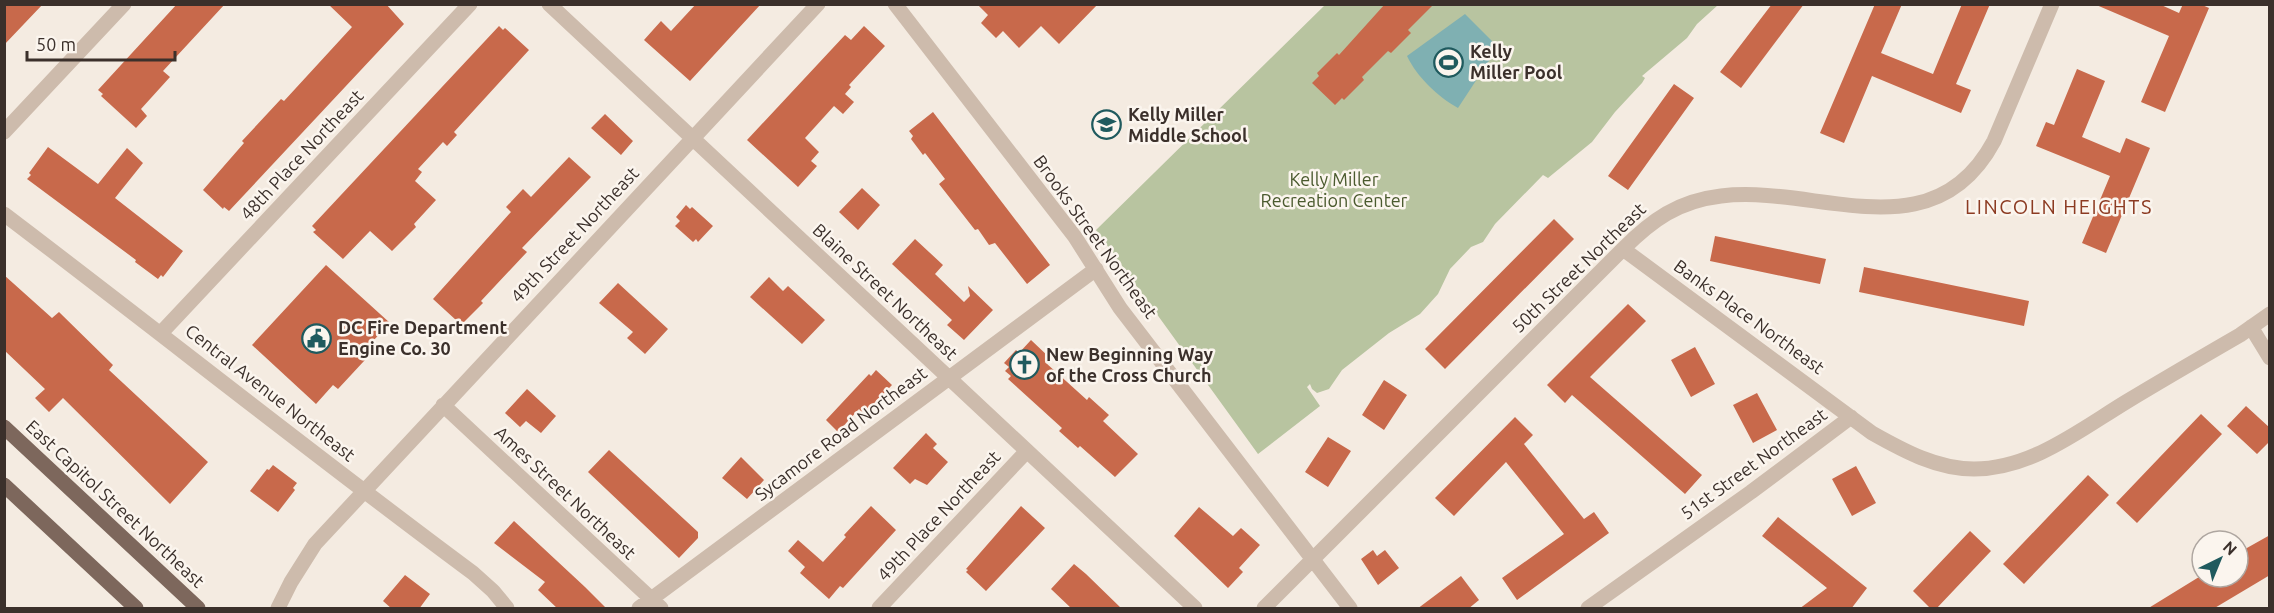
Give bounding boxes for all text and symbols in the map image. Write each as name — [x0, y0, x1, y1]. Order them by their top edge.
scale bar — [27, 24, 176, 62]
text: 50 m — [36, 34, 76, 54]
place label: Kelly Miller Pool — [1470, 41, 1563, 82]
sports icon: Kelly Miller Pool — [1433, 46, 1465, 78]
street label: 48th Place Northeast — [236, 85, 367, 224]
place label: Kelly Miller Middle School — [1128, 104, 1248, 145]
school or university icon: Kelly Miller Middle School — [1091, 109, 1123, 141]
street label: Brooks Street Northeast — [1030, 151, 1162, 322]
street label: 49th Street Northeast — [506, 162, 642, 306]
park label: Kelly Miller Recreation Center — [1261, 169, 1408, 210]
district label: LINCOLN HEIGHTS — [1965, 195, 2153, 218]
street label: 50th Street Northeast — [1507, 198, 1649, 336]
street label: Blaine Street Northeast — [809, 219, 962, 363]
street label: Banks Place Northeast — [1671, 255, 1829, 377]
place label: DC Fire Department Engine Co. 30 — [338, 317, 508, 358]
street label: Central Avenue Northeast — [182, 320, 359, 465]
public building icon: DC Fire Department Engine Co. 30 — [301, 322, 333, 354]
place label: New Beginning Way of the Cross Church — [1046, 344, 1214, 385]
church icon: New Beginning Way of the Cross Church — [1009, 349, 1041, 381]
street label: Sycamore Road Northeast — [751, 362, 930, 504]
street label: 51st Street Northeast — [1677, 404, 1830, 523]
street label: East Capitol Street Northeast — [23, 415, 209, 591]
street label: Ames Street Northeast — [491, 422, 640, 563]
street label: 49th Place Northeast — [873, 446, 1004, 585]
north arrow — [2190, 529, 2250, 589]
text: N — [2220, 537, 2241, 559]

